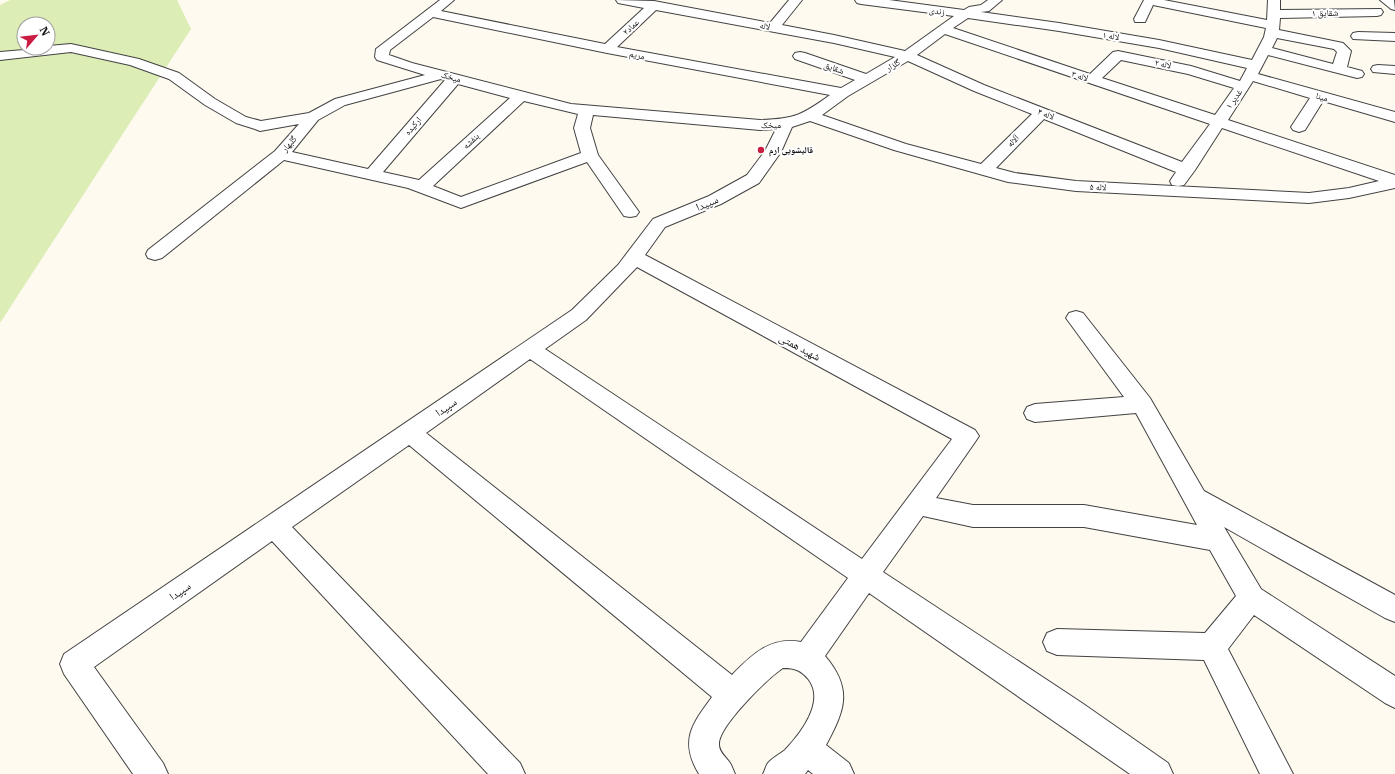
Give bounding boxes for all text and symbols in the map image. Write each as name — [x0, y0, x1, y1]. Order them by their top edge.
street label: زندی — [928, 4, 946, 17]
street label: شقایق ۱ — [1312, 7, 1339, 18]
north arrow — [16, 16, 56, 56]
street label: عماد۲ — [620, 16, 641, 37]
street label: لاله — [759, 19, 772, 32]
text: N — [37, 24, 53, 39]
street label: لاله ۱ — [1102, 29, 1121, 42]
street label: مریم — [628, 48, 646, 62]
street label: گلزار — [883, 56, 902, 74]
street label: لاله ۲ — [1154, 57, 1173, 71]
street label: شقایق — [823, 59, 846, 76]
street label: لاله ۳ — [1070, 68, 1090, 83]
street label: میخک — [440, 69, 462, 85]
street label: غدیر ۱ — [1223, 86, 1245, 111]
street label: مینا — [1315, 90, 1330, 104]
street label: لاله ۴ — [1036, 105, 1056, 122]
street label: ارکیده — [402, 114, 424, 137]
street label: میخک — [761, 119, 781, 130]
street label: بنفشه — [460, 130, 482, 151]
street label: آلاله — [1004, 132, 1022, 149]
street label: گلبهار — [278, 133, 299, 155]
place label: قالیشویی ارم — [769, 144, 813, 157]
marker: قالیشویی ارم — [756, 145, 766, 155]
street label: لاله ۵ — [1089, 181, 1107, 192]
street label: سپیدا — [694, 192, 720, 214]
street label: شهید همتی — [777, 330, 823, 364]
street label: سپیدا — [433, 395, 459, 419]
street label: سپیدا — [167, 579, 193, 603]

